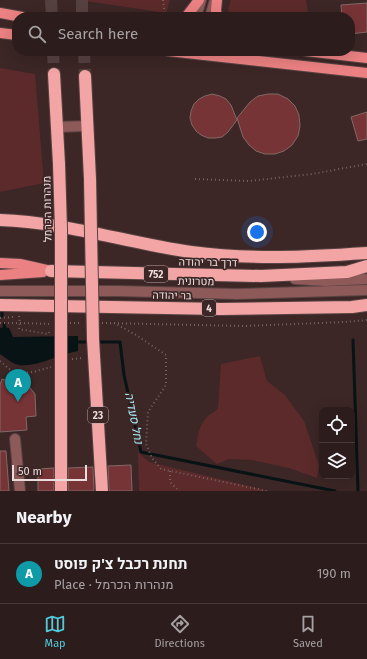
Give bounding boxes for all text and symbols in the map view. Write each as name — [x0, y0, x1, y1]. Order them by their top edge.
search box — [12, 12, 355, 56]
icon: search — [26, 23, 48, 45]
text: Search here — [58, 25, 138, 43]
street label: מנהרות הכרמל — [40, 176, 55, 242]
your location — [247, 222, 267, 242]
street label: דרך בר יהודה — [178, 255, 238, 270]
road number: 752 — [144, 266, 168, 282]
street label: מטרונית — [178, 275, 214, 288]
street label: בר יהודה — [152, 289, 192, 302]
road number: 4 — [202, 300, 216, 316]
pin: A — [5, 369, 31, 402]
water label: נחל סעדיה — [122, 391, 146, 447]
road number: 23 — [88, 407, 108, 423]
map controls — [319, 407, 355, 479]
button: locate — [319, 407, 355, 443]
button: layers — [319, 443, 355, 479]
scale bar — [12, 463, 87, 482]
text: 50 m — [18, 465, 42, 478]
text: Nearby — [16, 507, 71, 528]
text: תחנת רכבל צ'ק פוסט — [54, 555, 187, 573]
text: A — [25, 566, 33, 581]
text: 190 m — [317, 566, 351, 581]
text: Place · מנהרות הכרמל — [54, 577, 174, 592]
tab: Map — [44, 613, 66, 650]
tab: Directions — [154, 613, 205, 650]
tab: Saved — [293, 613, 323, 650]

